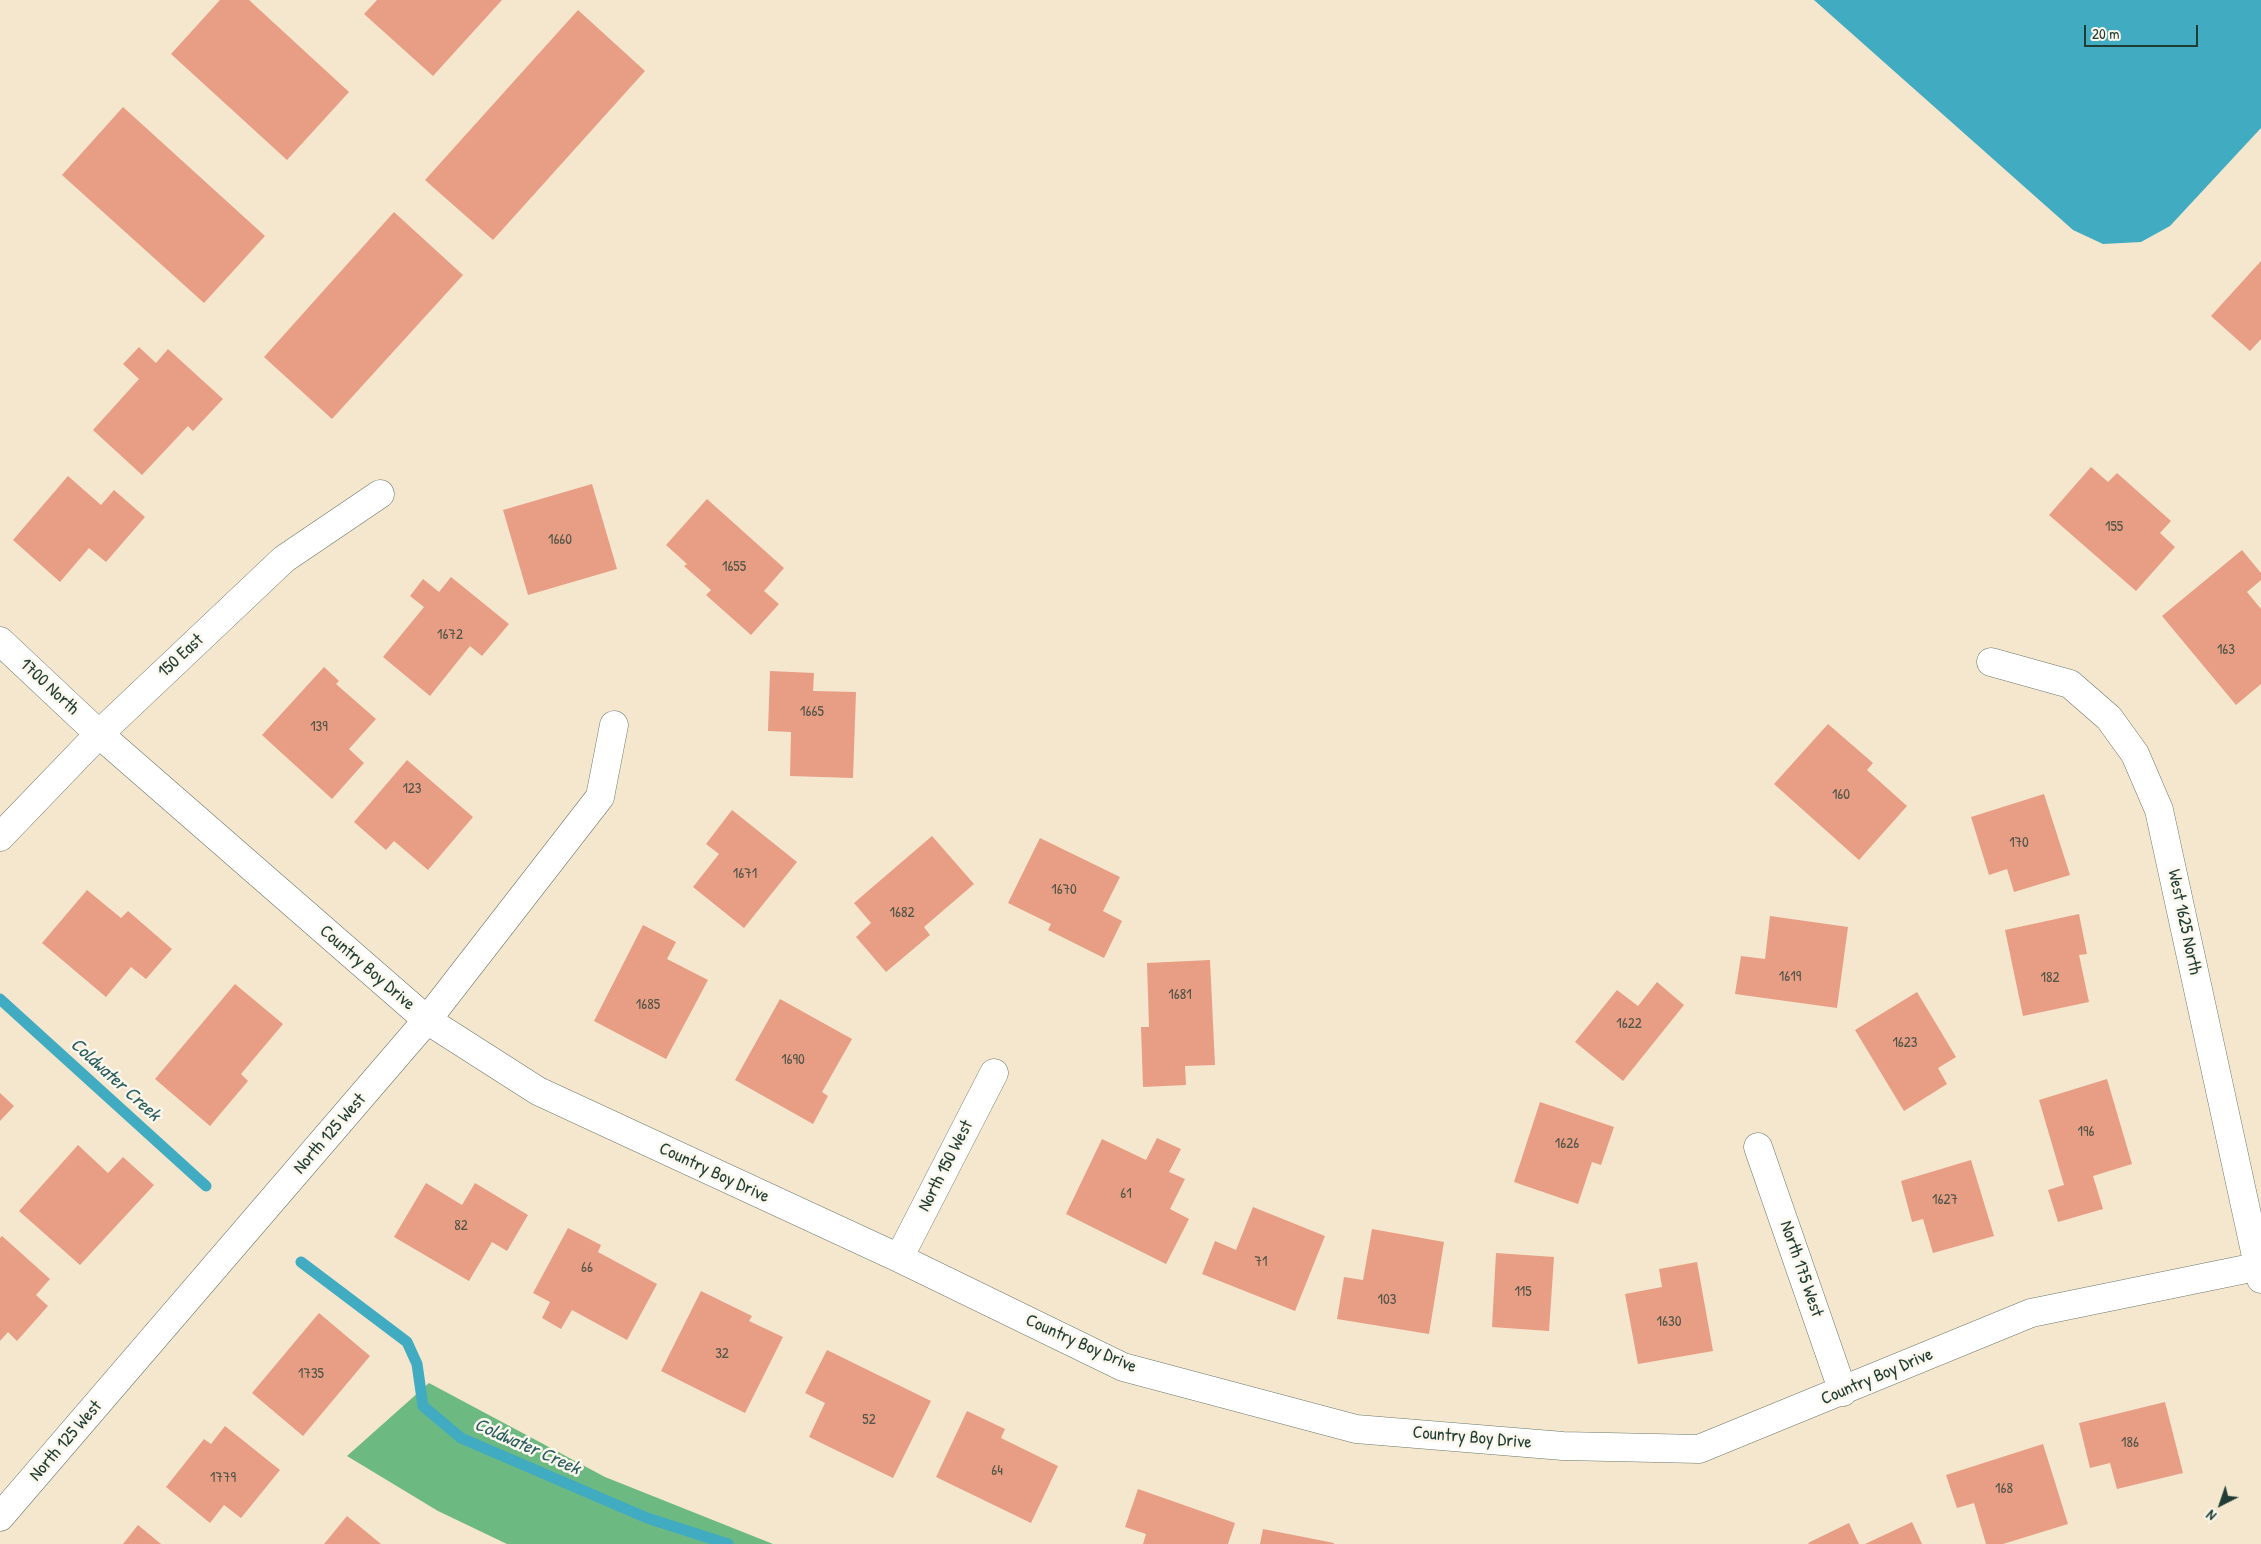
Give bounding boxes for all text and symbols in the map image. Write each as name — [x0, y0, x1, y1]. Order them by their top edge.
scale bar — [2086, 15, 2200, 47]
text: 20 m — [2092, 23, 2119, 44]
house number: 155 — [2105, 518, 2123, 536]
house number: 1660 — [548, 531, 572, 549]
house number: 1655 — [722, 558, 746, 576]
house number: 1672 — [437, 626, 463, 644]
street label: 150 East — [154, 630, 208, 682]
house number: 163 — [2217, 641, 2235, 659]
street label: 1700 North — [15, 654, 83, 720]
house number: 1665 — [800, 703, 824, 721]
house number: 139 — [310, 718, 328, 736]
house number: 123 — [402, 780, 422, 798]
house number: 160 — [1832, 786, 1850, 804]
house number: 170 — [2009, 834, 2029, 852]
house number: 1671 — [733, 865, 757, 883]
street label: West 1625 North — [2162, 867, 2206, 977]
house number: 1670 — [1051, 881, 1077, 899]
house number: 1682 — [890, 904, 914, 922]
street label: Country Boy Drive — [315, 921, 419, 1015]
house number: 1619 — [1779, 968, 1801, 986]
house number: 182 — [2041, 969, 2059, 987]
house number: 1681 — [1168, 986, 1192, 1004]
house number: 1685 — [636, 996, 660, 1014]
house number: 1622 — [1616, 1015, 1642, 1033]
water label: Coldwater Creek — [65, 1034, 165, 1126]
house number: 1623 — [1892, 1034, 1918, 1052]
house number: 1690 — [781, 1051, 805, 1069]
street label: North 125 West — [289, 1089, 371, 1179]
street label: North 150 West — [914, 1117, 978, 1215]
house number: 196 — [2078, 1123, 2094, 1141]
house number: 1626 — [1555, 1135, 1579, 1153]
street label: Country Boy Drive — [655, 1138, 773, 1208]
house number: 61 — [1120, 1185, 1132, 1203]
house number: 1627 — [1932, 1191, 1958, 1209]
house number: 82 — [454, 1217, 468, 1235]
street label: North 175 West — [1774, 1218, 1828, 1320]
house number: 71 — [1255, 1253, 1267, 1271]
house number: 66 — [581, 1259, 593, 1277]
house number: 115 — [1514, 1283, 1532, 1301]
house number: 103 — [1378, 1291, 1396, 1309]
street label: Country Boy Drive — [1022, 1310, 1140, 1378]
house number: 1630 — [1657, 1313, 1681, 1331]
street label: Country Boy Drive — [1818, 1344, 1936, 1410]
house number: 32 — [715, 1345, 729, 1363]
house number: 1735 — [298, 1365, 324, 1383]
street label: North 125 West — [25, 1396, 107, 1486]
house number: 52 — [862, 1411, 876, 1429]
water label: Coldwater Creek — [471, 1414, 583, 1480]
street label: Country Boy Drive — [1412, 1422, 1532, 1454]
house number: 186 — [2121, 1434, 2139, 1452]
house number: 64 — [991, 1462, 1003, 1480]
house number: 1779 — [210, 1469, 236, 1487]
north arrow — [2196, 1479, 2246, 1529]
house number: 168 — [1995, 1480, 2013, 1498]
text: N — [2202, 1506, 2220, 1525]

